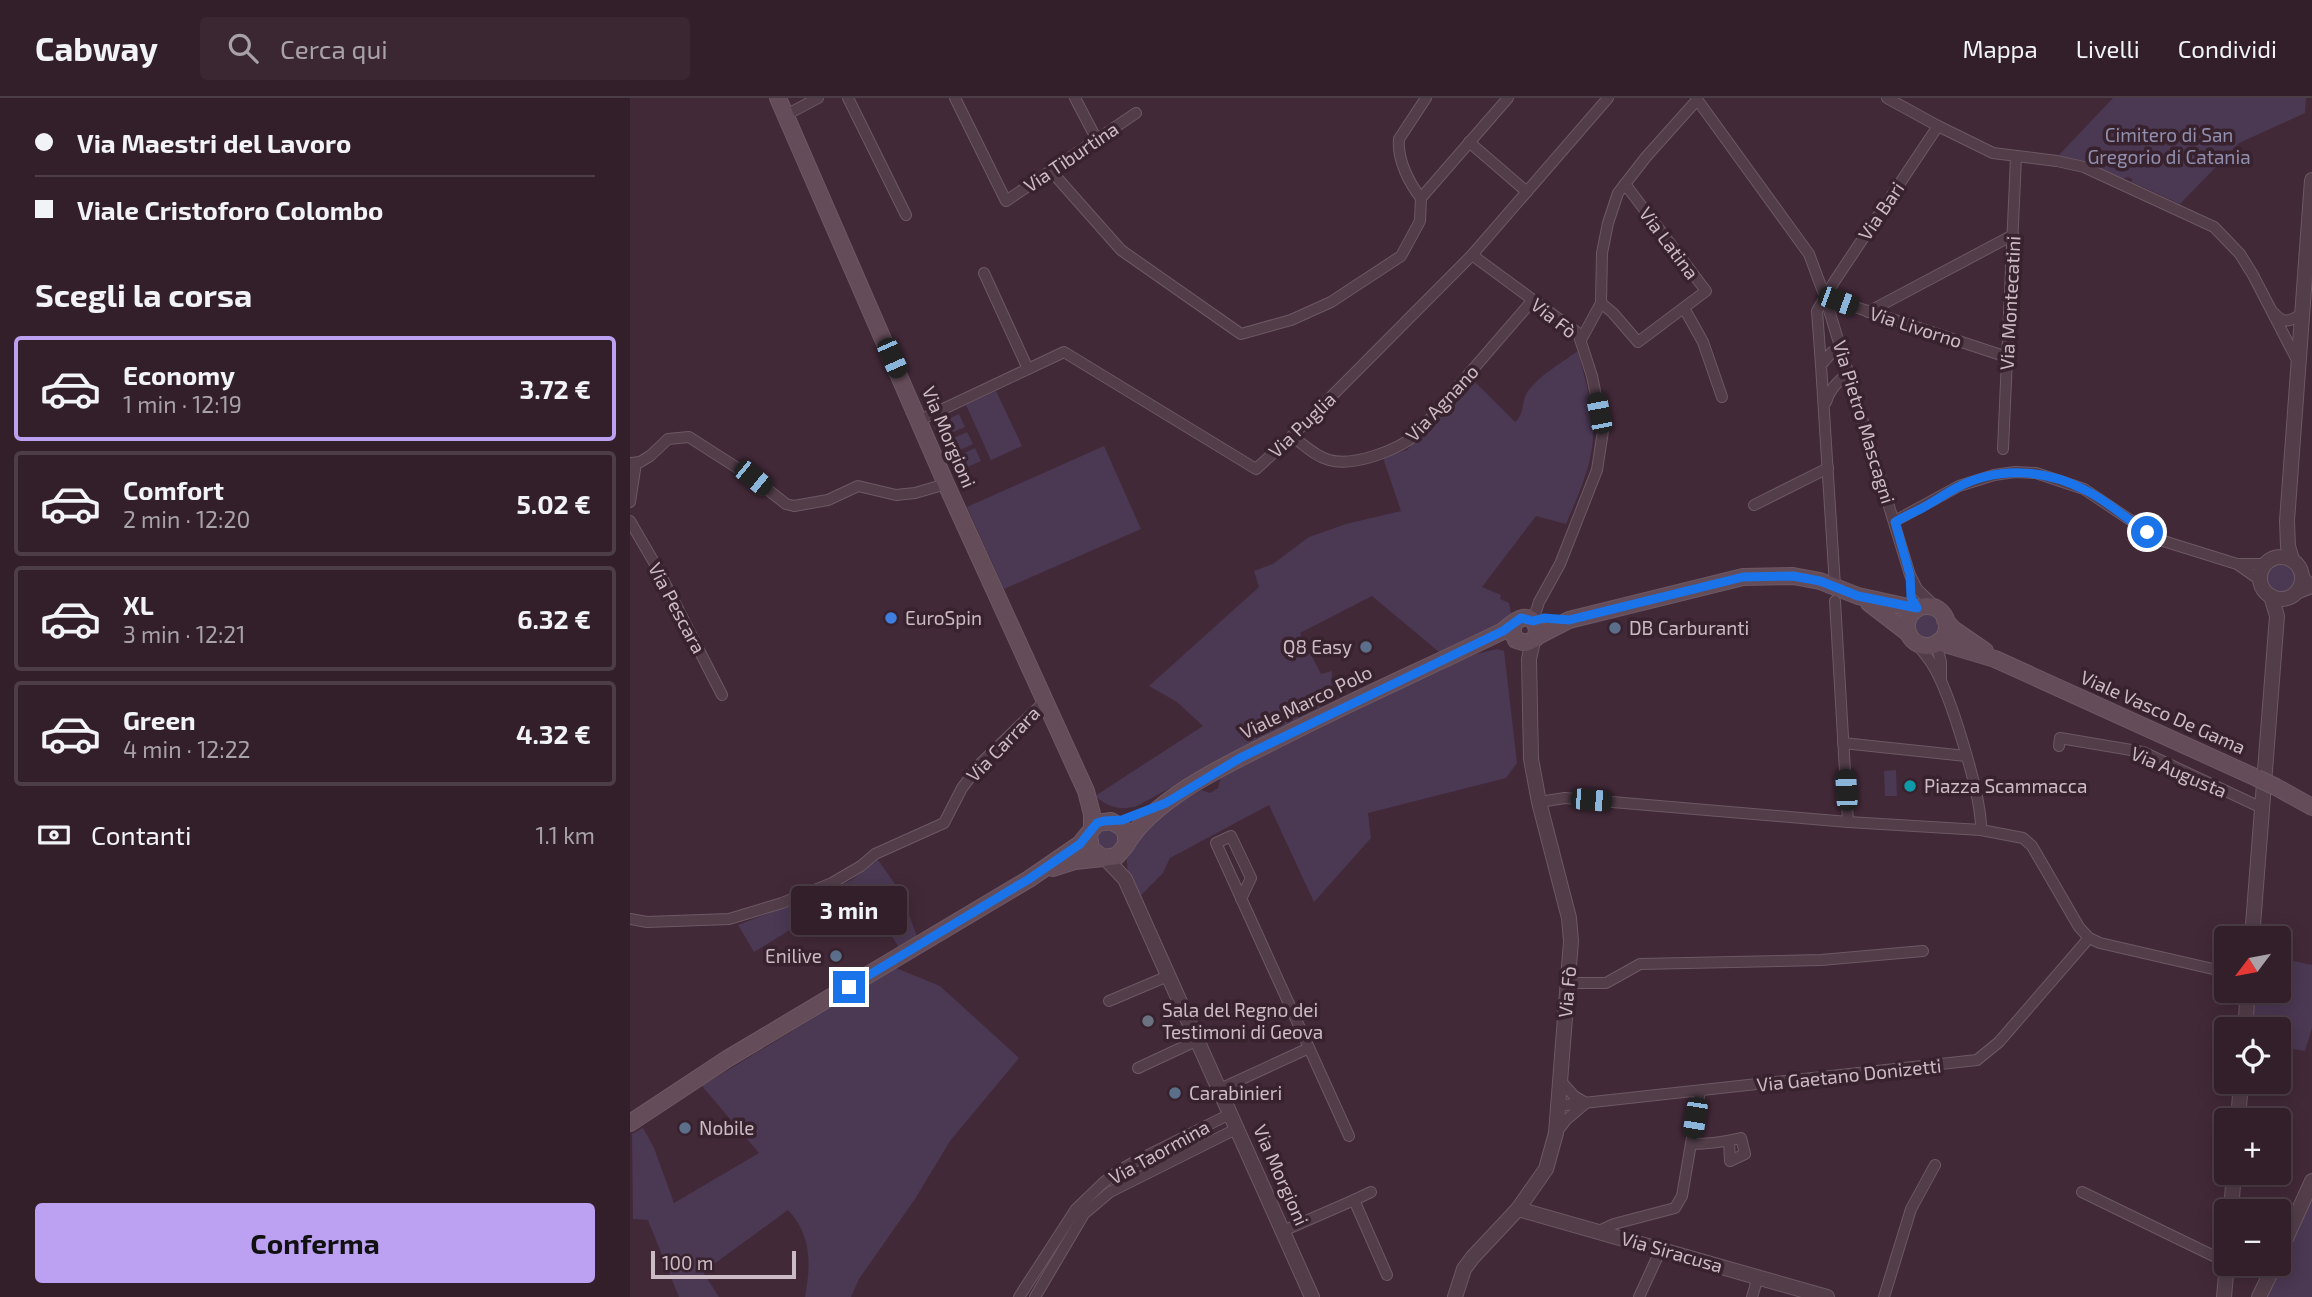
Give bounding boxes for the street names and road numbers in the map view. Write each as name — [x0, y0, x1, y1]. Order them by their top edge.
street label: Via Tiburtina — [1019, 117, 1122, 197]
street label: Via Bari — [1853, 177, 1908, 244]
street label: Via Latina — [1635, 202, 1704, 283]
street label: Via Montecatini — [1995, 235, 2024, 371]
street label: Via Fò — [1527, 293, 1582, 343]
street label: Via Livorno — [1867, 301, 1965, 352]
street label: Via Pietro Mascagni — [1829, 337, 1900, 506]
street label: Via Agnano — [1400, 360, 1483, 446]
street label: Via Morgioni — [918, 383, 981, 491]
street label: Via Puglia — [1263, 387, 1340, 462]
street label: Via Pescara — [644, 558, 711, 657]
street label: Viale Marco Polo — [1236, 660, 1375, 743]
street label: Viale Vasco De Gama — [2077, 665, 2249, 758]
street label: Via Carrara — [961, 701, 1044, 786]
street label: Via Augusta — [2128, 741, 2231, 802]
street label: Via Fò — [1553, 965, 1580, 1019]
street label: Via Gaetano Donizetti — [1756, 1053, 1942, 1096]
street label: Via Taormina — [1104, 1114, 1213, 1189]
street label: Via Morgioni — [1249, 1121, 1314, 1229]
street label: Via Siracusa — [1619, 1226, 1726, 1277]

